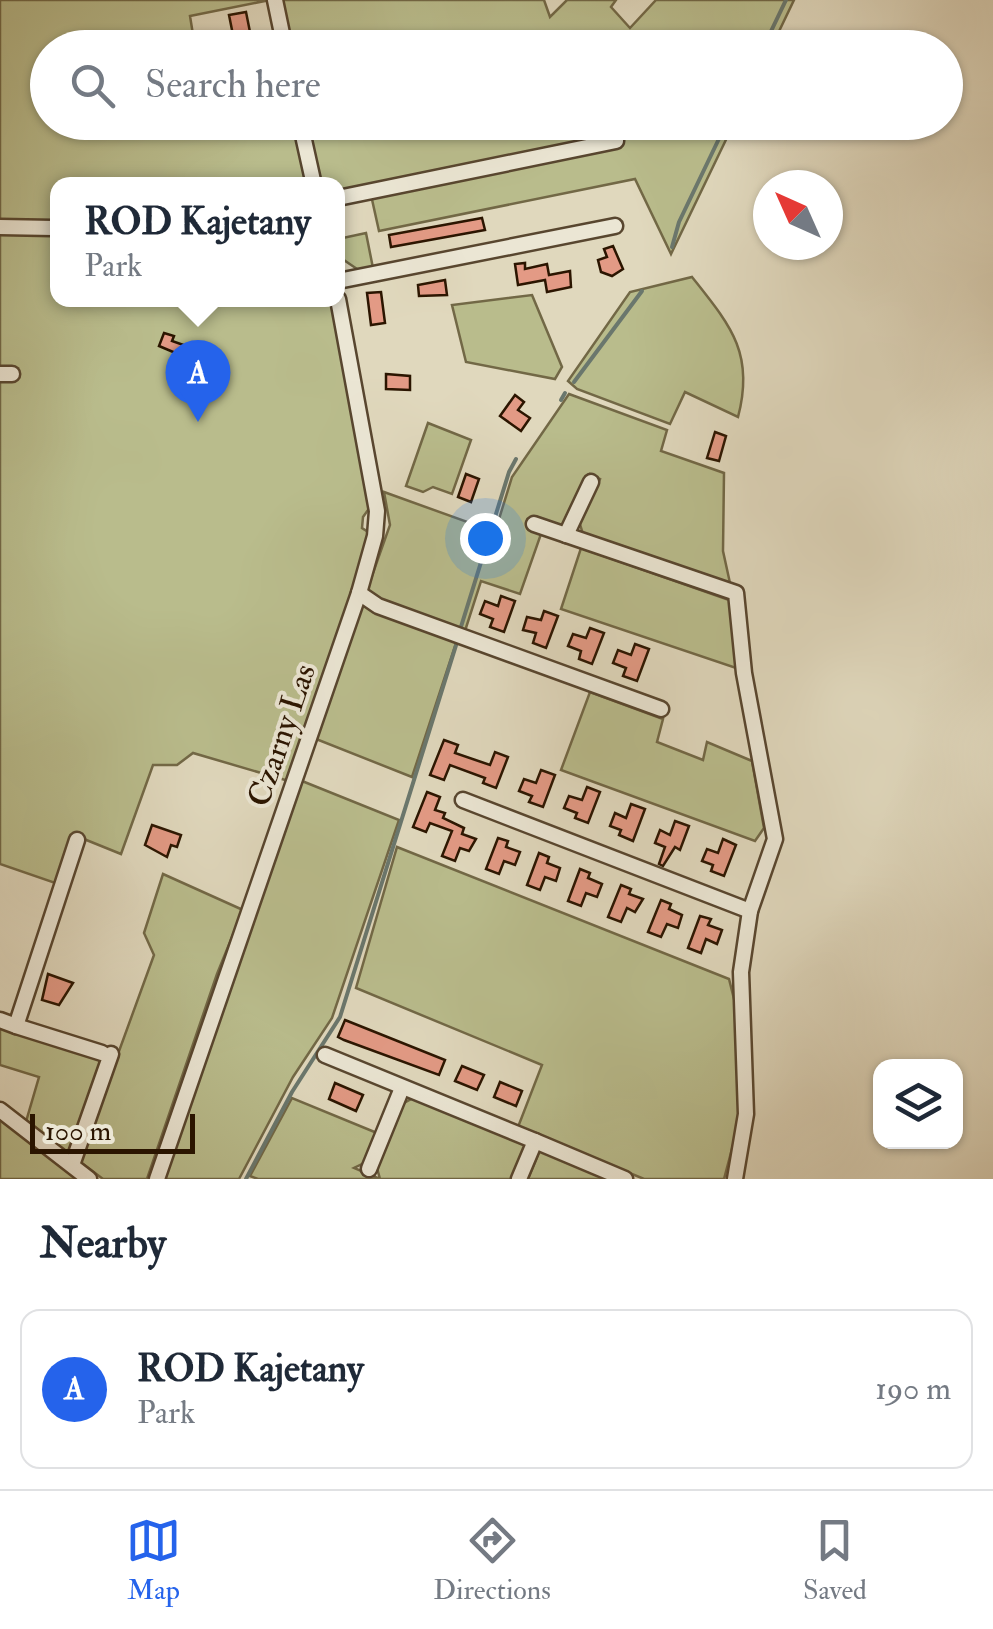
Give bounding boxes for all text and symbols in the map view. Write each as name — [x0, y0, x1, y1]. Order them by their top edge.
search box — [30, 30, 963, 140]
icon: search — [65, 58, 120, 113]
text: Search here — [145, 61, 321, 109]
north arrow — [753, 170, 843, 260]
popup — [50, 177, 345, 307]
text: ROD Kajetany — [84, 198, 311, 246]
text: Park — [84, 246, 142, 286]
pin: A — [166, 340, 230, 422]
your location — [460, 513, 511, 564]
street label: Czarny Las — [239, 659, 325, 812]
map controls — [873, 1059, 963, 1149]
button: layers — [873, 1059, 963, 1149]
scale bar — [30, 1109, 195, 1154]
text: 100 m — [45, 1114, 111, 1149]
text: Nearby — [40, 1218, 166, 1270]
text: ROD Kajetany — [137, 1345, 364, 1393]
text: A — [64, 1369, 85, 1409]
text: 190 m — [875, 1369, 951, 1409]
text: Park — [137, 1393, 195, 1433]
tab: Map — [126, 1513, 181, 1608]
tab: Directions — [433, 1513, 551, 1608]
tab: Saved — [803, 1513, 867, 1608]

